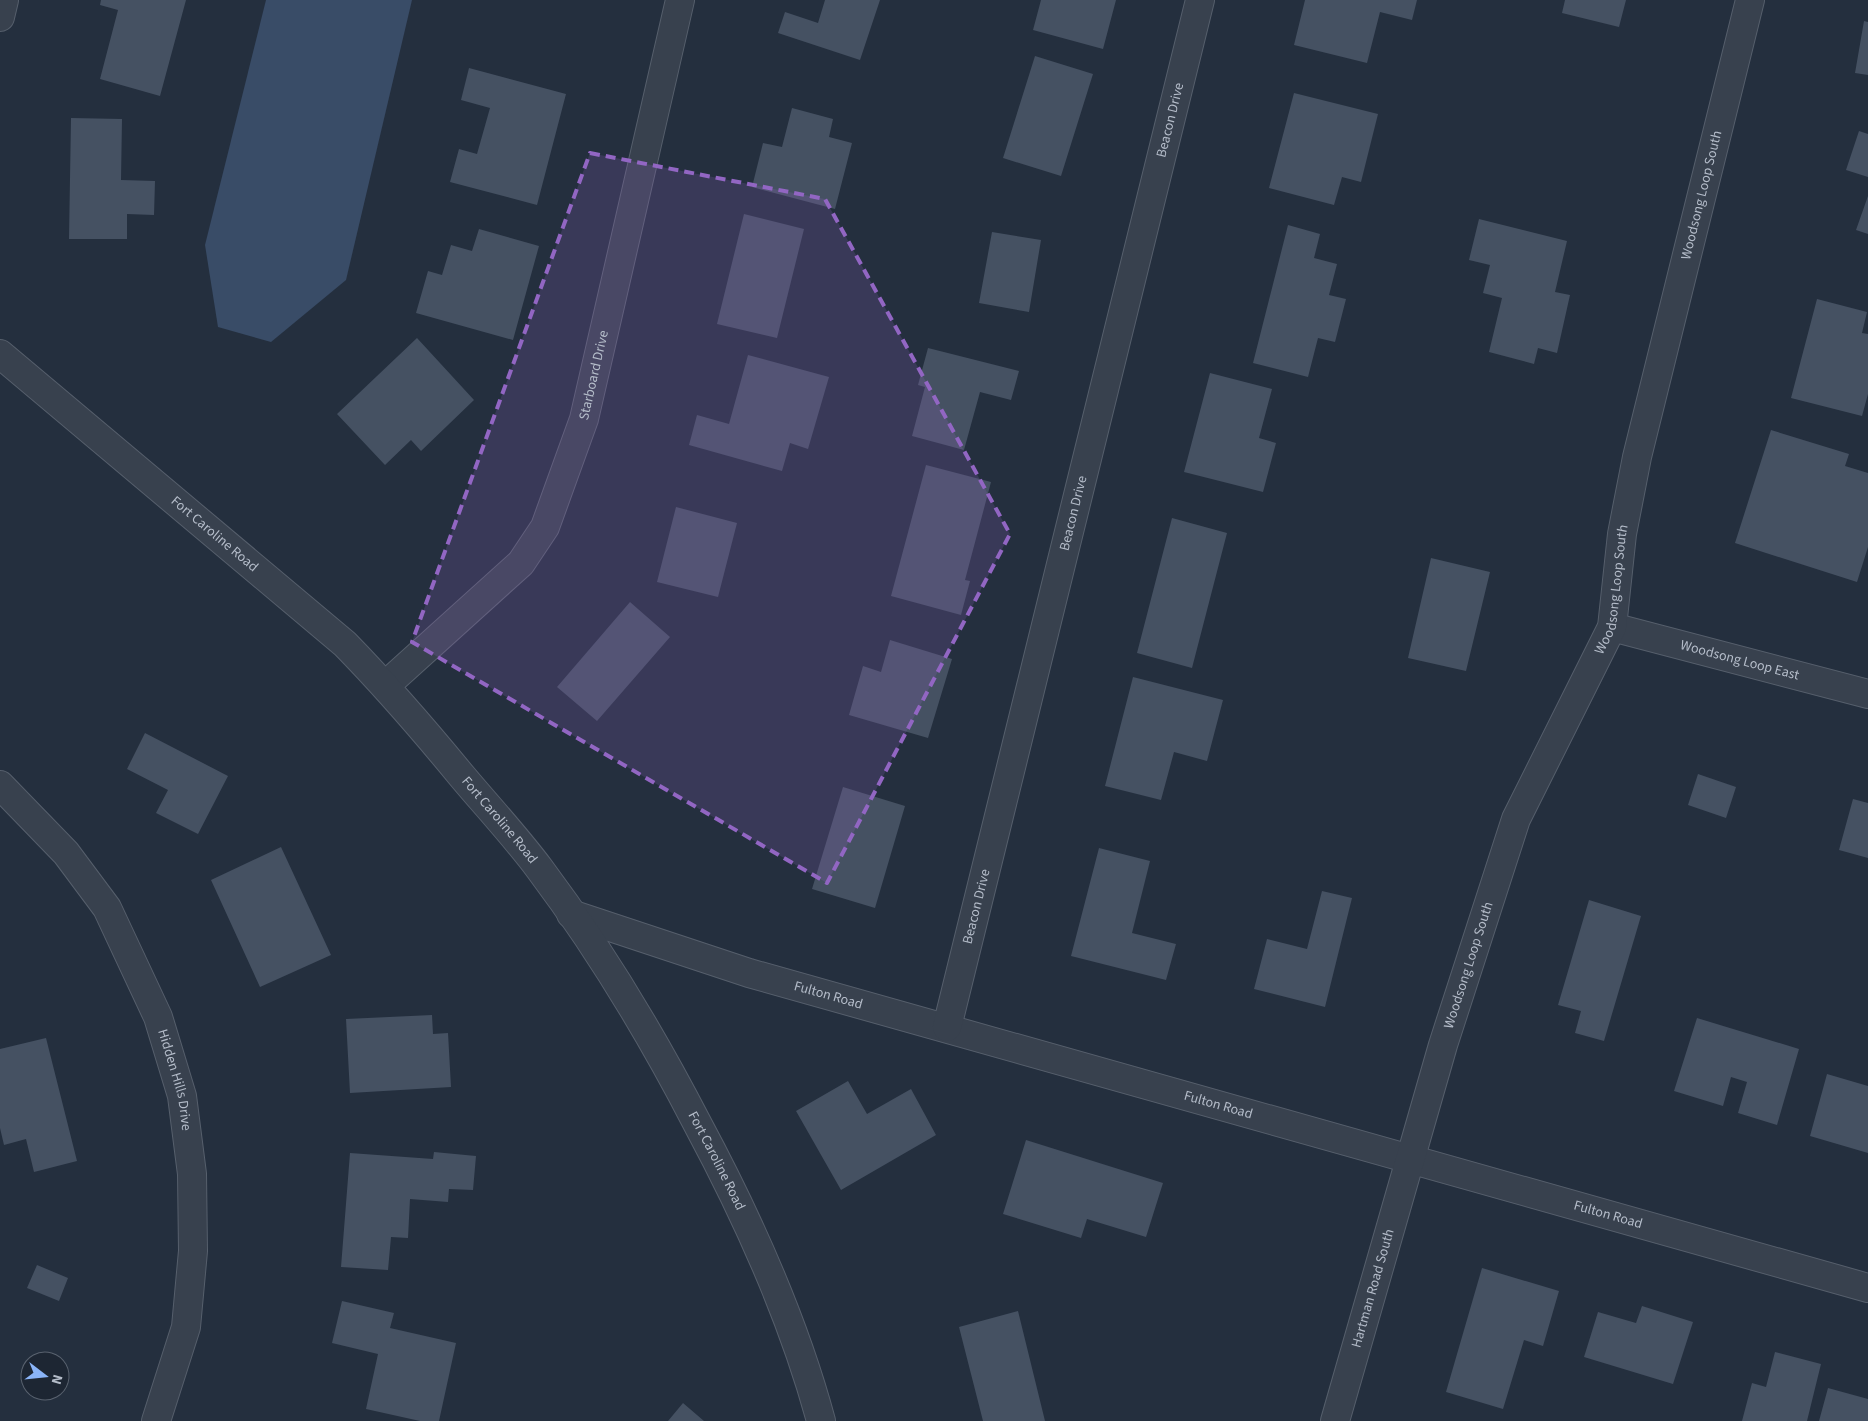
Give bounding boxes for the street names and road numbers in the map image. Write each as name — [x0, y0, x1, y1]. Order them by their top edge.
street label: Beacon Drive — [1152, 80, 1189, 160]
street label: Woodsong Loop South — [1676, 129, 1727, 262]
street label: Starboard Drive — [574, 328, 614, 422]
street label: Beacon Drive — [1055, 474, 1092, 553]
street label: Fort Caroline Road — [166, 492, 262, 577]
street label: Woodsong Loop South — [1590, 523, 1634, 658]
street label: Woodsong Loop East — [1678, 635, 1802, 686]
street label: Fort Caroline Road — [457, 772, 542, 868]
street label: Beacon Drive — [958, 867, 996, 946]
street label: Woodsong Loop South — [1439, 899, 1499, 1031]
street label: Fulton Road — [792, 976, 865, 1015]
street label: Hidden Hills Drive — [152, 1027, 196, 1132]
street label: Fulton Road — [1182, 1086, 1255, 1124]
street label: Fort Caroline Road — [683, 1108, 750, 1214]
street label: Fulton Road — [1571, 1196, 1645, 1234]
street label: Hartman Road South — [1347, 1227, 1400, 1350]

